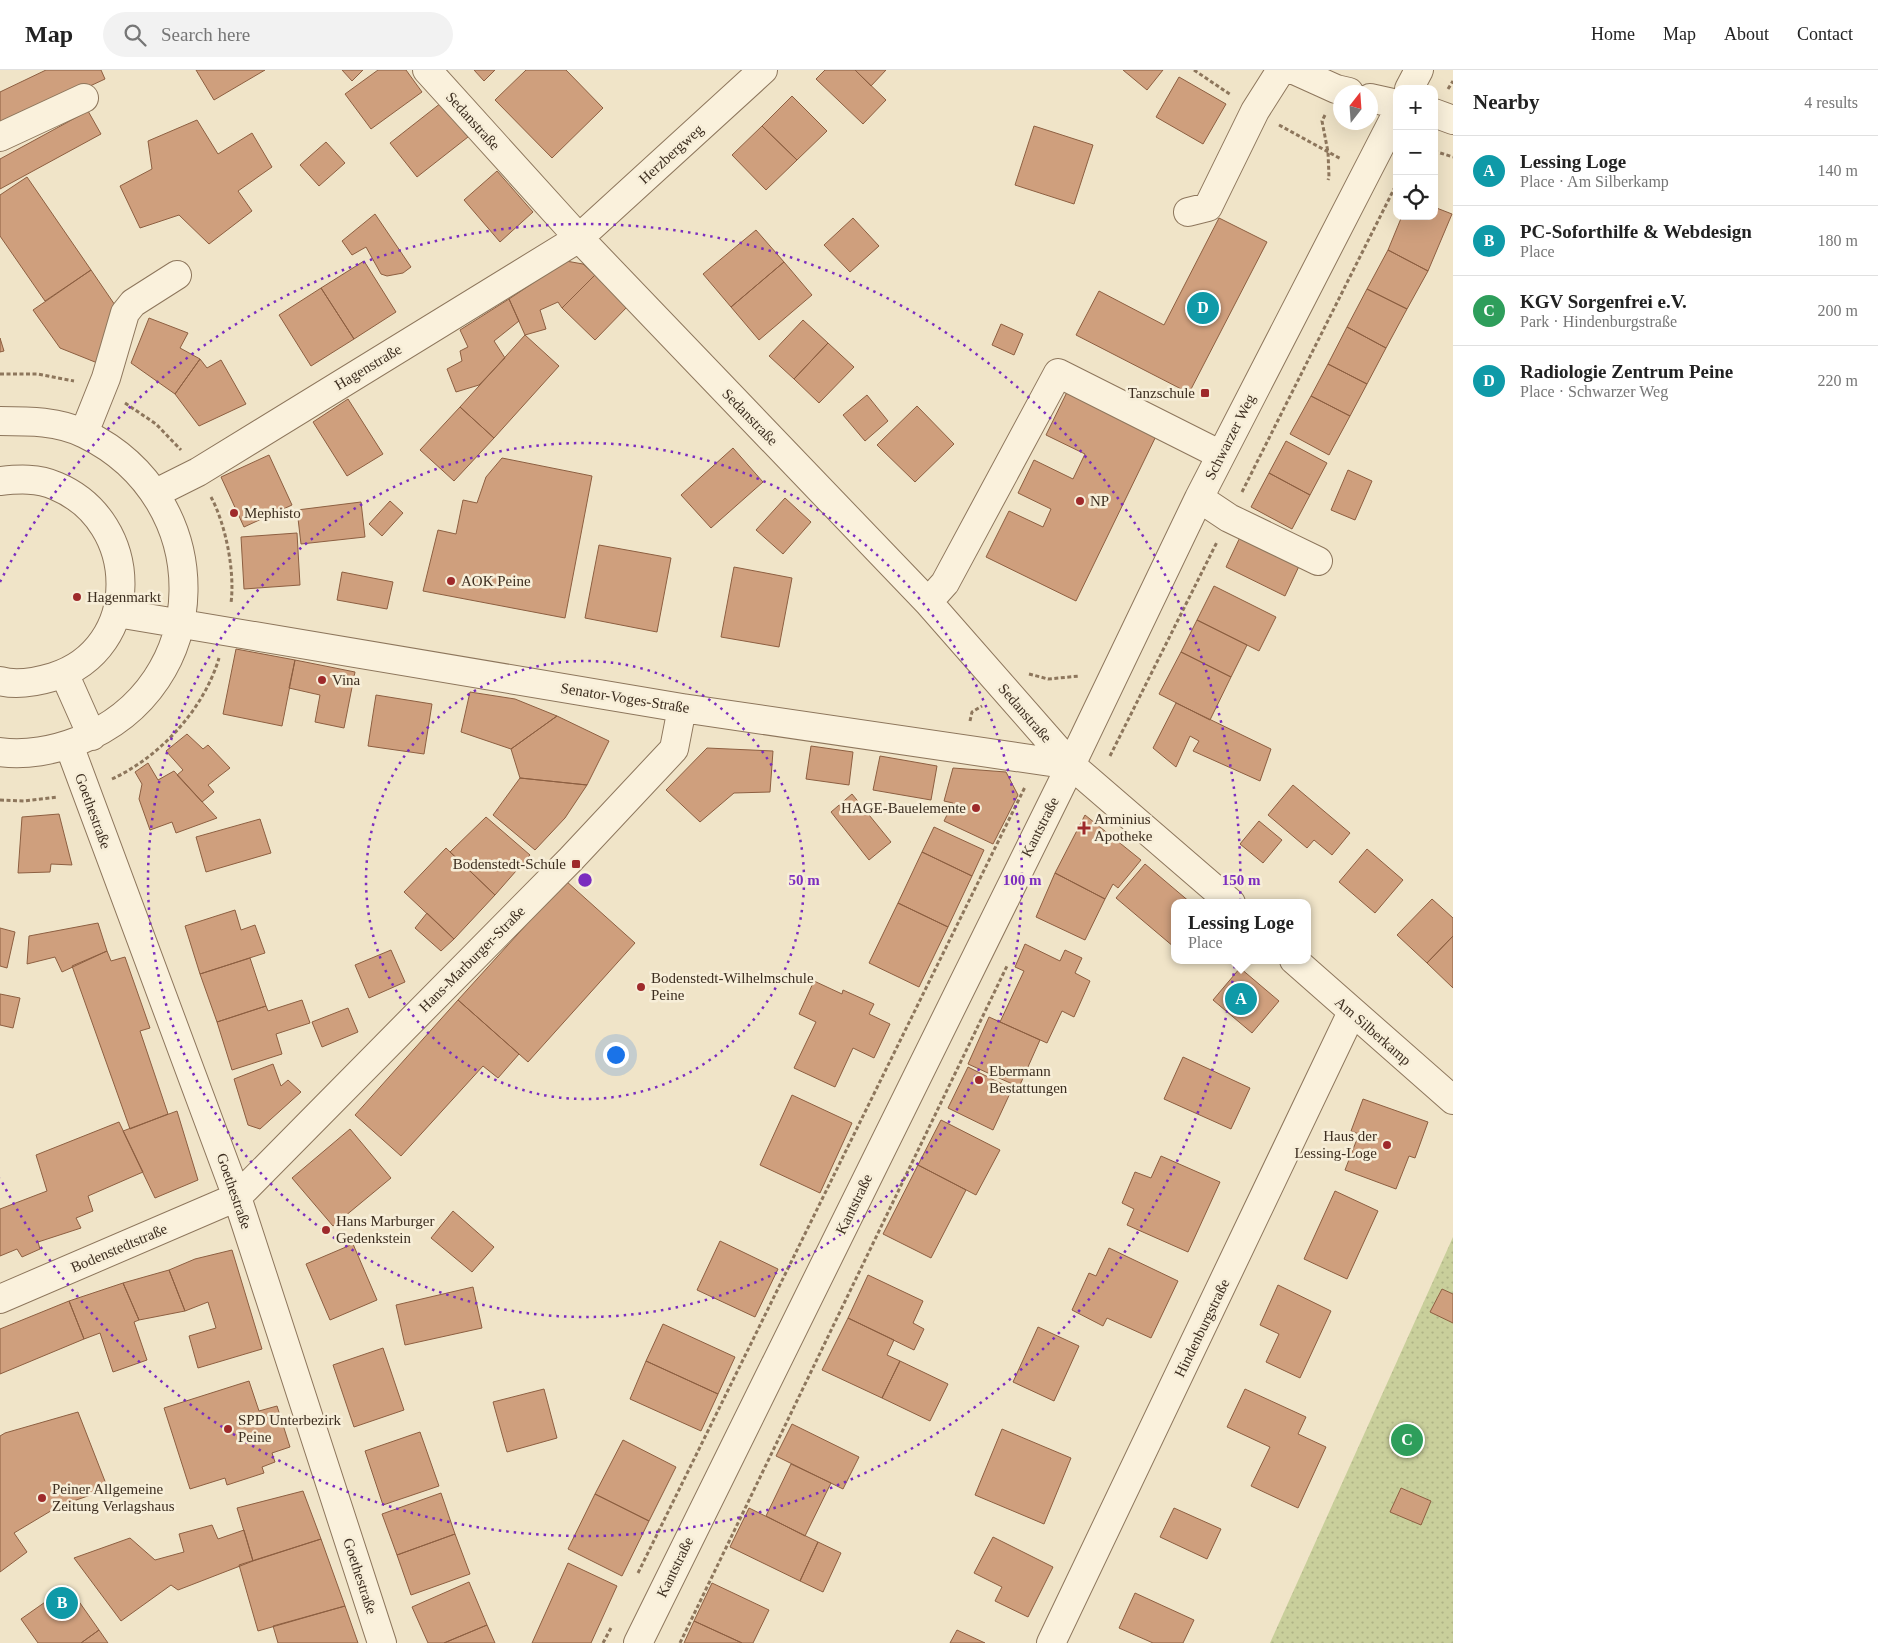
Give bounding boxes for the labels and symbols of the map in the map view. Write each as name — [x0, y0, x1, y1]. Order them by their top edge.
north arrow — [1333, 85, 1378, 130]
street label: Sedanstraße — [443, 89, 503, 154]
street label: Herzbergweg — [636, 121, 707, 187]
pin: D — [1187, 289, 1219, 327]
street label: Hagenstraße — [332, 341, 405, 393]
street label: Sedanstraße — [719, 385, 781, 449]
place label: Tanzschule — [1128, 385, 1195, 401]
marker: Tanzschule — [1199, 387, 1211, 399]
street label: Schwarzer Weg — [1202, 391, 1259, 482]
place label: NP — [1090, 493, 1109, 509]
marker: NP — [1074, 495, 1086, 507]
place label: Mephisto — [244, 505, 301, 521]
marker: Mephisto — [228, 507, 240, 519]
place label: AOK Peine — [461, 573, 531, 589]
marker: AOK Peine — [445, 575, 457, 587]
place label: Hagenmarkt — [87, 589, 162, 605]
marker: Hagenmarkt — [71, 591, 83, 603]
place label: Vina — [332, 672, 361, 688]
marker: Vina — [316, 674, 328, 686]
street label: Senator-Voges-Straße — [559, 680, 691, 716]
street label: Sedanstraße — [995, 680, 1055, 746]
street label: Goethestraße — [72, 771, 114, 851]
street label: Kantstraße — [1018, 794, 1062, 860]
place label: HAGE-Bauelemente — [841, 800, 966, 816]
marker: HAGE-Bauelemente — [970, 802, 982, 814]
place label: Arminius Apotheke — [1094, 811, 1153, 844]
marker: Arminius Apotheke — [1078, 822, 1090, 834]
place label: Bodenstedt-Schule — [453, 856, 566, 872]
marker: Bodenstedt-Schule — [570, 858, 582, 870]
centre of rings — [576, 871, 594, 889]
text: 50 m — [788, 872, 820, 888]
text: 100 m — [1003, 872, 1042, 888]
text: 150 m — [1222, 872, 1261, 888]
street label: Hans-Marburger-Straße — [416, 903, 528, 1015]
place label: Bodenstedt-Wilhelmschule Peine — [651, 970, 814, 1003]
pin: A — [1225, 980, 1257, 1018]
marker: Bodenstedt-Wilhelmschule Peine — [635, 981, 647, 993]
street label: Am Silberkamp — [1332, 994, 1414, 1068]
your location — [603, 1042, 629, 1068]
place label: Ebermann Bestattungen — [989, 1063, 1068, 1096]
marker: Ebermann Bestattungen — [973, 1074, 985, 1086]
place label: Haus der Lessing-Loge — [1295, 1128, 1377, 1161]
marker: Haus der Lessing-Loge — [1381, 1139, 1393, 1151]
street label: Goethestraße — [214, 1151, 255, 1231]
street label: Kantstraße — [833, 1171, 876, 1237]
place label: Hans Marburger Gedenkstein — [336, 1213, 434, 1246]
street label: Bodenstedtstraße — [68, 1220, 170, 1276]
marker: Hans Marburger Gedenkstein — [320, 1224, 332, 1236]
street label: Hindenburgstraße — [1171, 1276, 1233, 1380]
place label: SPD Unterbezirk Peine — [238, 1412, 341, 1445]
pin: C — [1391, 1421, 1423, 1459]
marker: SPD Unterbezirk Peine — [222, 1423, 234, 1435]
place label: Peiner Allgemeine Zeitung Verlagshaus — [52, 1481, 175, 1514]
marker: Peiner Allgemeine Zeitung Verlagshaus — [36, 1492, 48, 1504]
street label: Kantstraße — [654, 1534, 697, 1600]
street label: Goethestraße — [340, 1536, 380, 1616]
pin: B — [46, 1584, 78, 1622]

